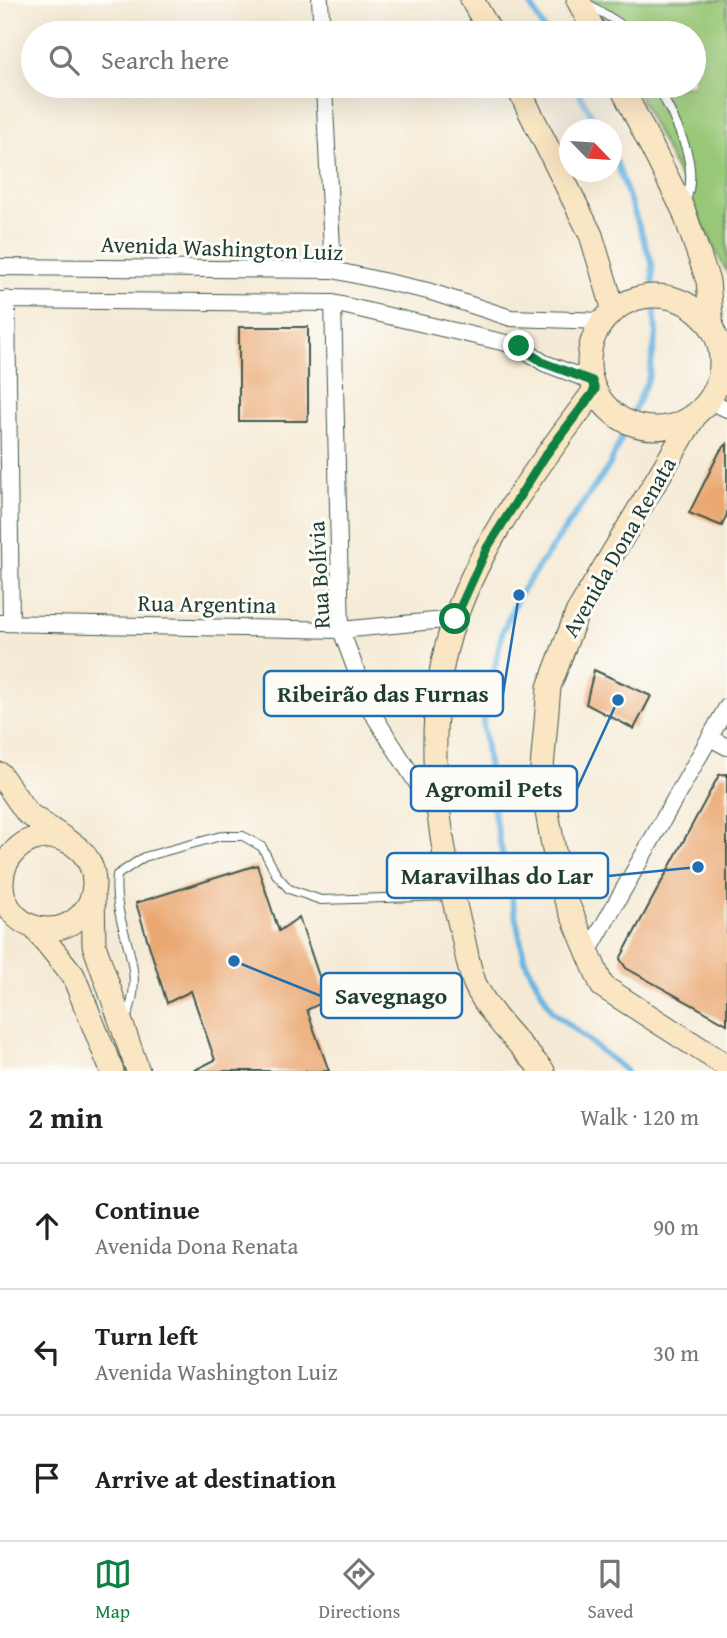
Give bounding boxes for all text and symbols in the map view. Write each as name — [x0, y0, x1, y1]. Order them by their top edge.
search box — [21, 21, 706, 98]
text: Search here — [101, 40, 229, 79]
icon: search — [45, 41, 83, 79]
north arrow — [559, 119, 622, 182]
street label: Avenida Washington Luiz — [100, 227, 344, 268]
route end — [503, 330, 534, 361]
street label: Avenida Dona Renata — [553, 450, 684, 643]
street label: Rua Bolívia — [299, 520, 338, 630]
street label: Rua Argentina — [137, 586, 277, 621]
route start — [439, 603, 470, 634]
callout: Ribeirão das Furnas — [264, 671, 503, 716]
text: Ribeirão das Furnas — [277, 676, 489, 711]
callout: Agromil Pets — [411, 766, 577, 811]
text: Agromil Pets — [425, 771, 563, 806]
callout: Maravilhas do Lar — [387, 853, 608, 898]
text: Maravilhas do Lar — [401, 858, 593, 893]
callout: Savegnago — [321, 973, 462, 1018]
text: Savegnago — [335, 978, 448, 1013]
text: 2 min — [28, 1095, 103, 1139]
text: Walk · 120 m — [580, 1100, 699, 1133]
text: Continue — [95, 1190, 200, 1229]
icon: ahead — [28, 1207, 66, 1245]
text: 90 m — [653, 1210, 699, 1243]
text: Avenida Dona Renata — [95, 1229, 298, 1262]
text: Turn left — [95, 1316, 198, 1355]
icon: left — [28, 1333, 66, 1371]
text: 30 m — [653, 1336, 699, 1369]
text: Avenida Washington Luiz — [95, 1355, 338, 1388]
icon: arrive — [28, 1459, 66, 1497]
text: Arrive at destination — [95, 1459, 336, 1498]
tab: Map — [94, 1555, 132, 1625]
tab: Directions — [319, 1555, 400, 1625]
tab: Saved — [587, 1555, 633, 1625]

